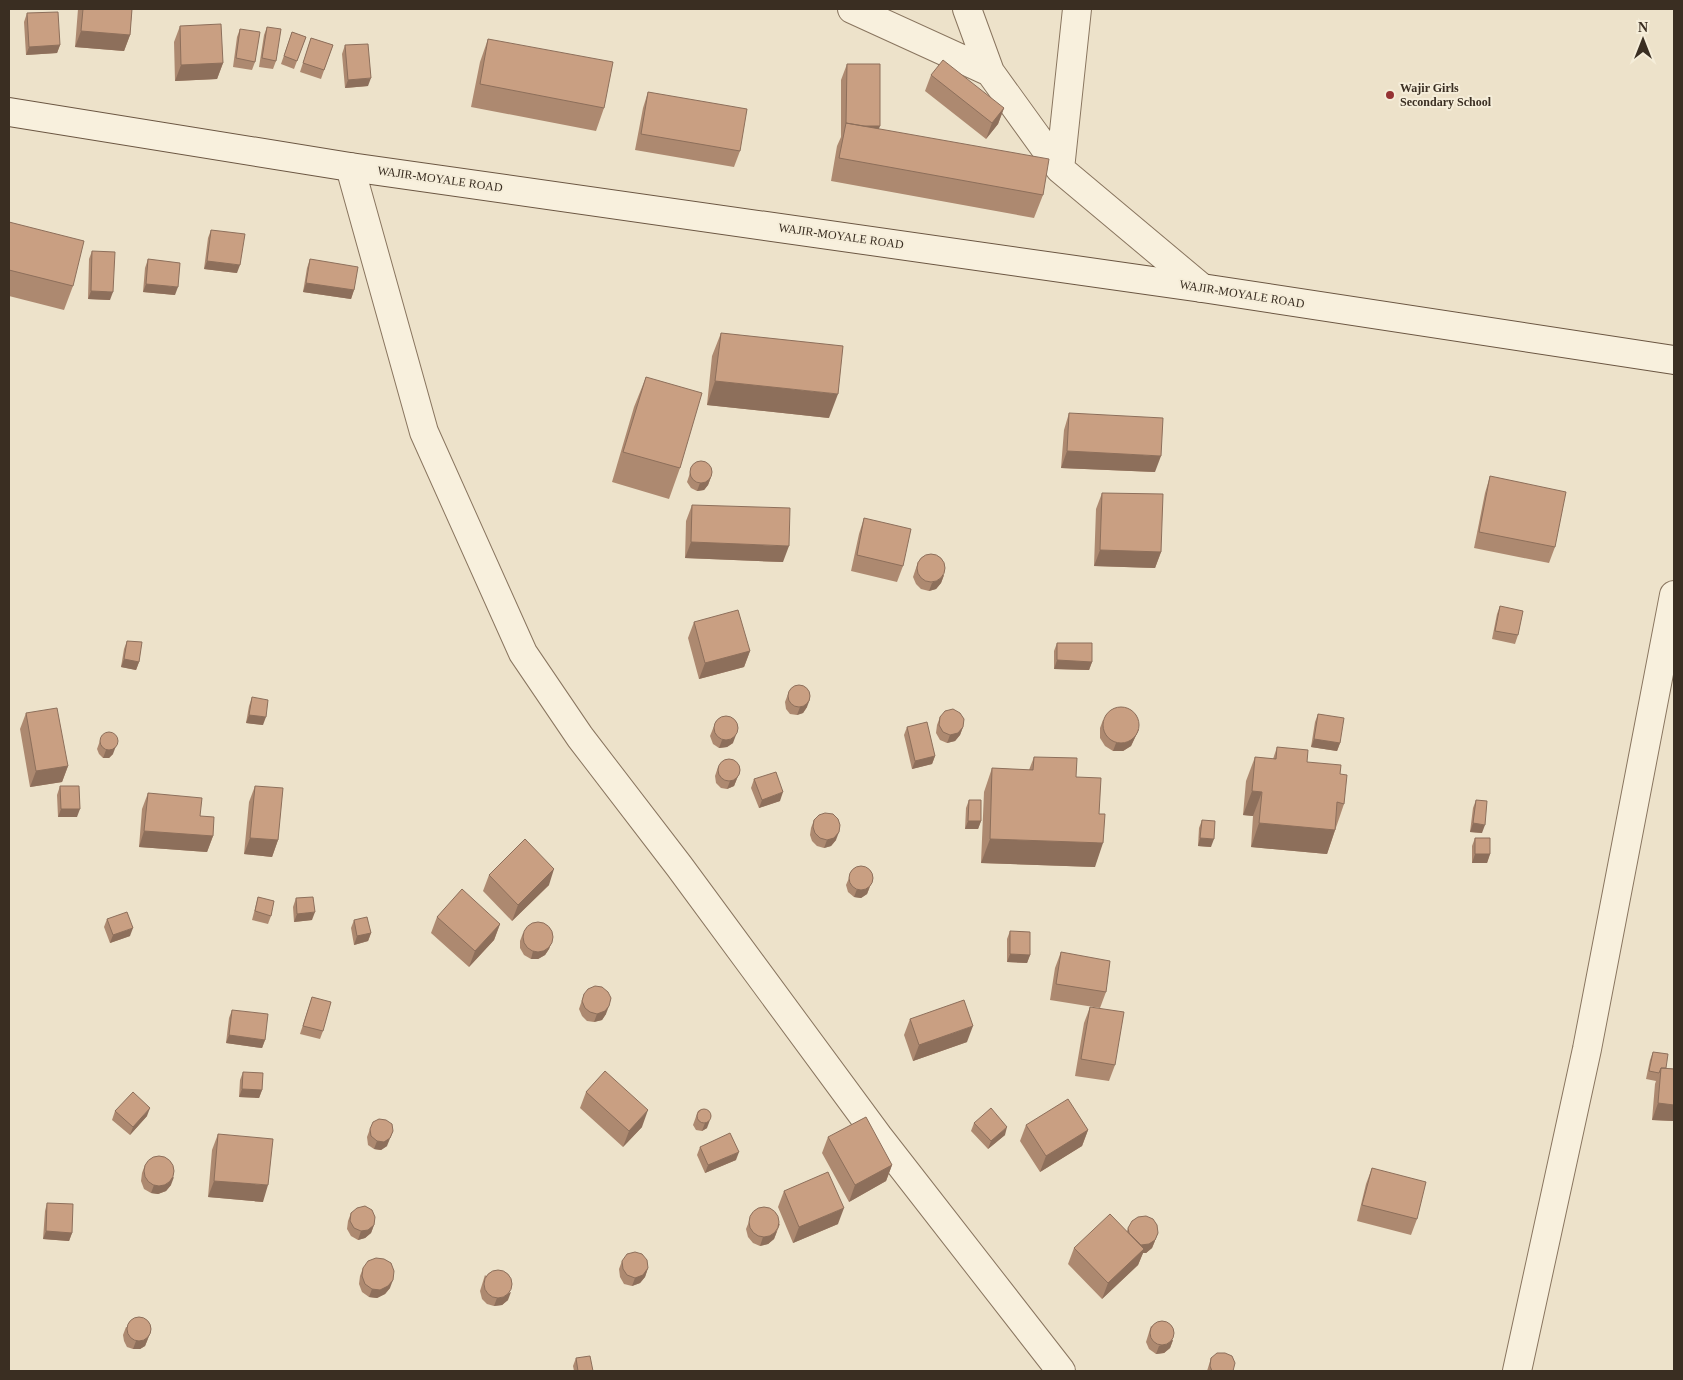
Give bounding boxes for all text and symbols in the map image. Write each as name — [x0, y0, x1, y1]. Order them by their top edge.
north arrow — [1618, 15, 1668, 65]
text: N — [1638, 20, 1648, 35]
place label: Wajir Girls Secondary School — [1400, 81, 1492, 109]
marker: Wajir Girls Secondary School — [1384, 89, 1396, 101]
street label: WAJIR-MOYALE ROAD — [376, 163, 504, 195]
street label: WAJIR-MOYALE ROAD — [777, 220, 905, 252]
street label: WAJIR-MOYALE ROAD — [1179, 277, 1306, 311]

